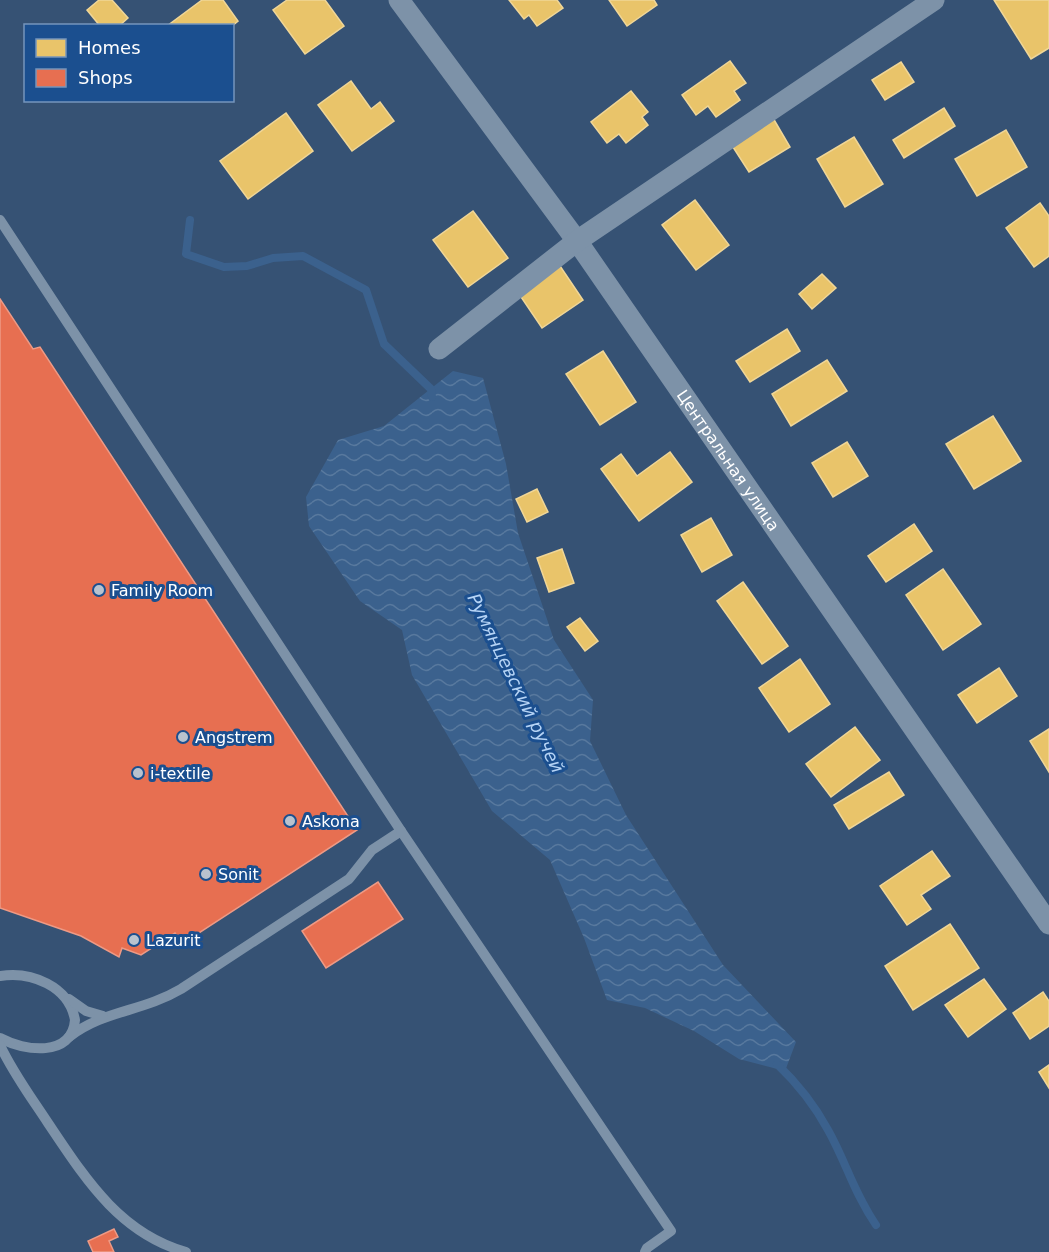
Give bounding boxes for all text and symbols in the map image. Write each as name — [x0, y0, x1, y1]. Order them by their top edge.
legend — [24, 24, 234, 102]
text: Homes — [78, 37, 141, 58]
text: Shops — [78, 67, 133, 88]
street label: Центральная улица — [673, 386, 784, 534]
place label: Family Room — [111, 581, 213, 600]
marker: Family Room — [92, 583, 106, 597]
water label: Румянцевский ручей — [463, 590, 569, 776]
place label: Angstrem — [195, 728, 273, 747]
marker: Angstrem — [176, 730, 190, 744]
place label: i-textile — [150, 764, 211, 783]
marker: i-textile — [131, 766, 145, 780]
place label: Askona — [302, 812, 360, 831]
marker: Askona — [283, 814, 297, 828]
place label: Sonit — [218, 865, 259, 884]
marker: Sonit — [199, 867, 213, 881]
place label: Lazurit — [146, 931, 201, 950]
marker: Lazurit — [127, 933, 141, 947]

